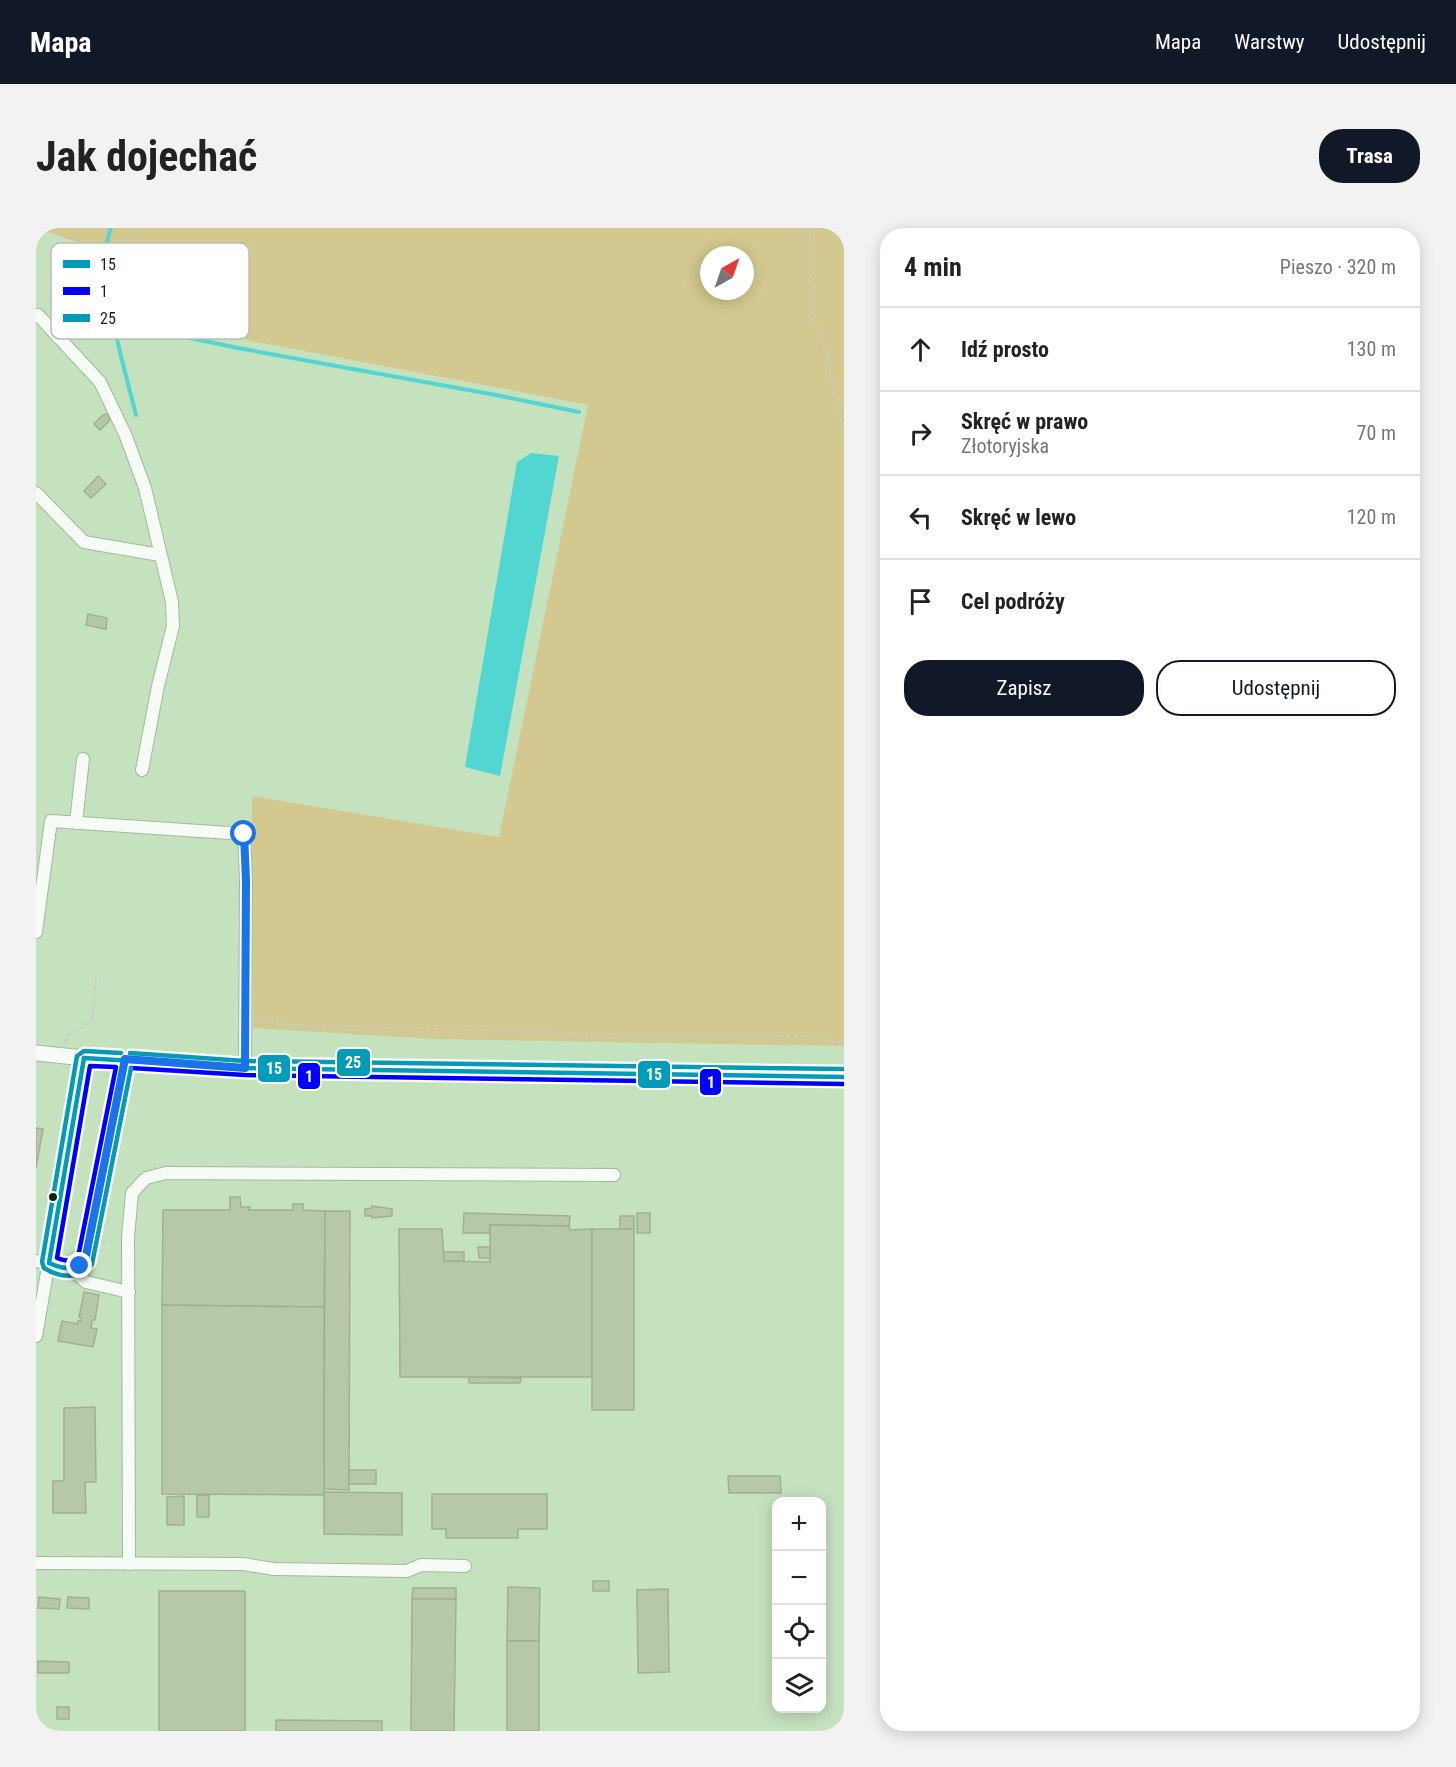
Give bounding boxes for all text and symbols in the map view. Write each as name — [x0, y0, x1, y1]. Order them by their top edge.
text: Mapa — [30, 26, 91, 59]
text: Mapa — [1155, 30, 1201, 54]
text: Warstwy — [1234, 30, 1305, 54]
text: Udostępnij — [1338, 30, 1426, 54]
button: Trasa — [1319, 129, 1420, 183]
text: Jak dojechać — [36, 132, 257, 181]
legend — [51, 243, 249, 339]
north arrow — [700, 246, 754, 300]
text: 4 min — [904, 252, 962, 282]
text: 15 — [100, 255, 116, 274]
text: Pieszo · 320 m — [1280, 255, 1396, 279]
text: 1 — [100, 282, 108, 301]
text: 25 — [100, 309, 116, 328]
icon: ahead — [904, 333, 937, 366]
text: Idź prosto — [961, 337, 1049, 362]
text: 130 m — [1347, 337, 1396, 361]
text: Skręć w prawo — [961, 409, 1088, 434]
icon: right — [904, 417, 937, 450]
text: 70 m — [1357, 421, 1396, 445]
text: Złotoryjska — [961, 434, 1049, 458]
icon: left — [904, 501, 937, 534]
text: Skręć w lewo — [961, 505, 1076, 530]
text: 120 m — [1347, 505, 1396, 529]
icon: arrive — [904, 585, 937, 618]
text: Cel podróży — [961, 589, 1065, 614]
button: Zapisz — [904, 660, 1144, 716]
button: Udostępnij — [1156, 660, 1396, 716]
route start — [230, 820, 256, 846]
line badge: 25 — [336, 1048, 371, 1077]
text: 25 — [345, 1053, 361, 1072]
line badge: 15 — [257, 1054, 291, 1083]
text: 15 — [266, 1059, 282, 1078]
line badge: 15 — [637, 1060, 671, 1089]
line badge: 1 — [297, 1062, 321, 1090]
text: 15 — [646, 1065, 662, 1084]
text: 1 — [305, 1067, 313, 1086]
line badge: 1 — [699, 1068, 722, 1096]
text: 1 — [707, 1073, 715, 1092]
unlabelled marker — [47, 1191, 59, 1203]
route end — [66, 1252, 92, 1278]
map controls — [772, 1497, 826, 1713]
button: + — [772, 1497, 826, 1551]
button: − — [772, 1551, 826, 1605]
button: locate — [772, 1605, 826, 1659]
button: layers — [772, 1659, 826, 1713]

